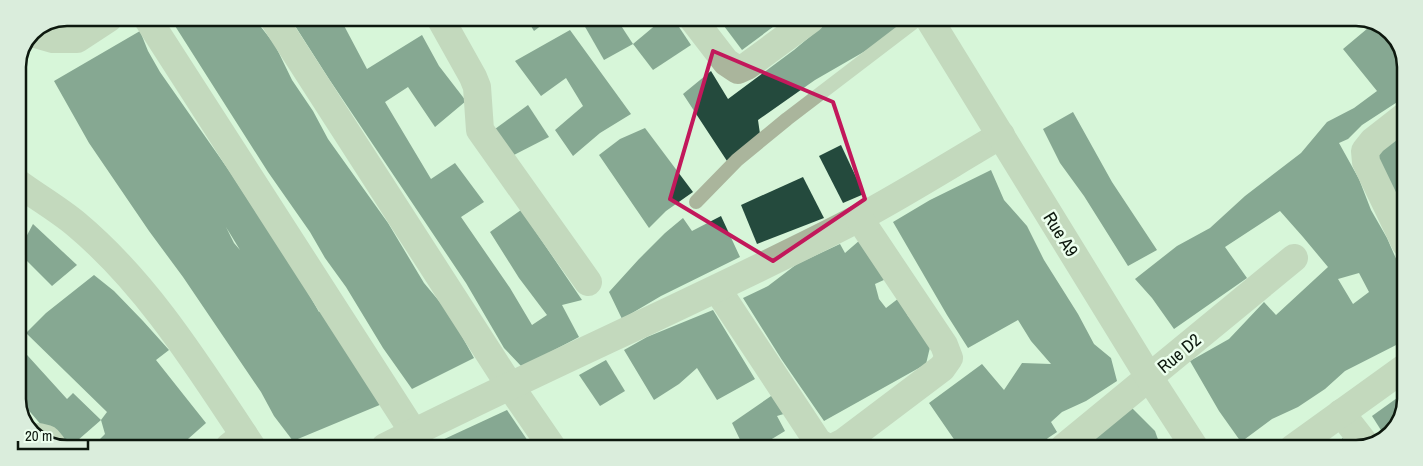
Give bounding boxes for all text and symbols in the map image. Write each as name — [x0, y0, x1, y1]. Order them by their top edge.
street label: Rue A9 — [1038, 207, 1084, 261]
street label: Rue D2 — [1152, 327, 1206, 379]
scale bar — [18, 418, 88, 450]
text: 20 m — [25, 425, 52, 446]

